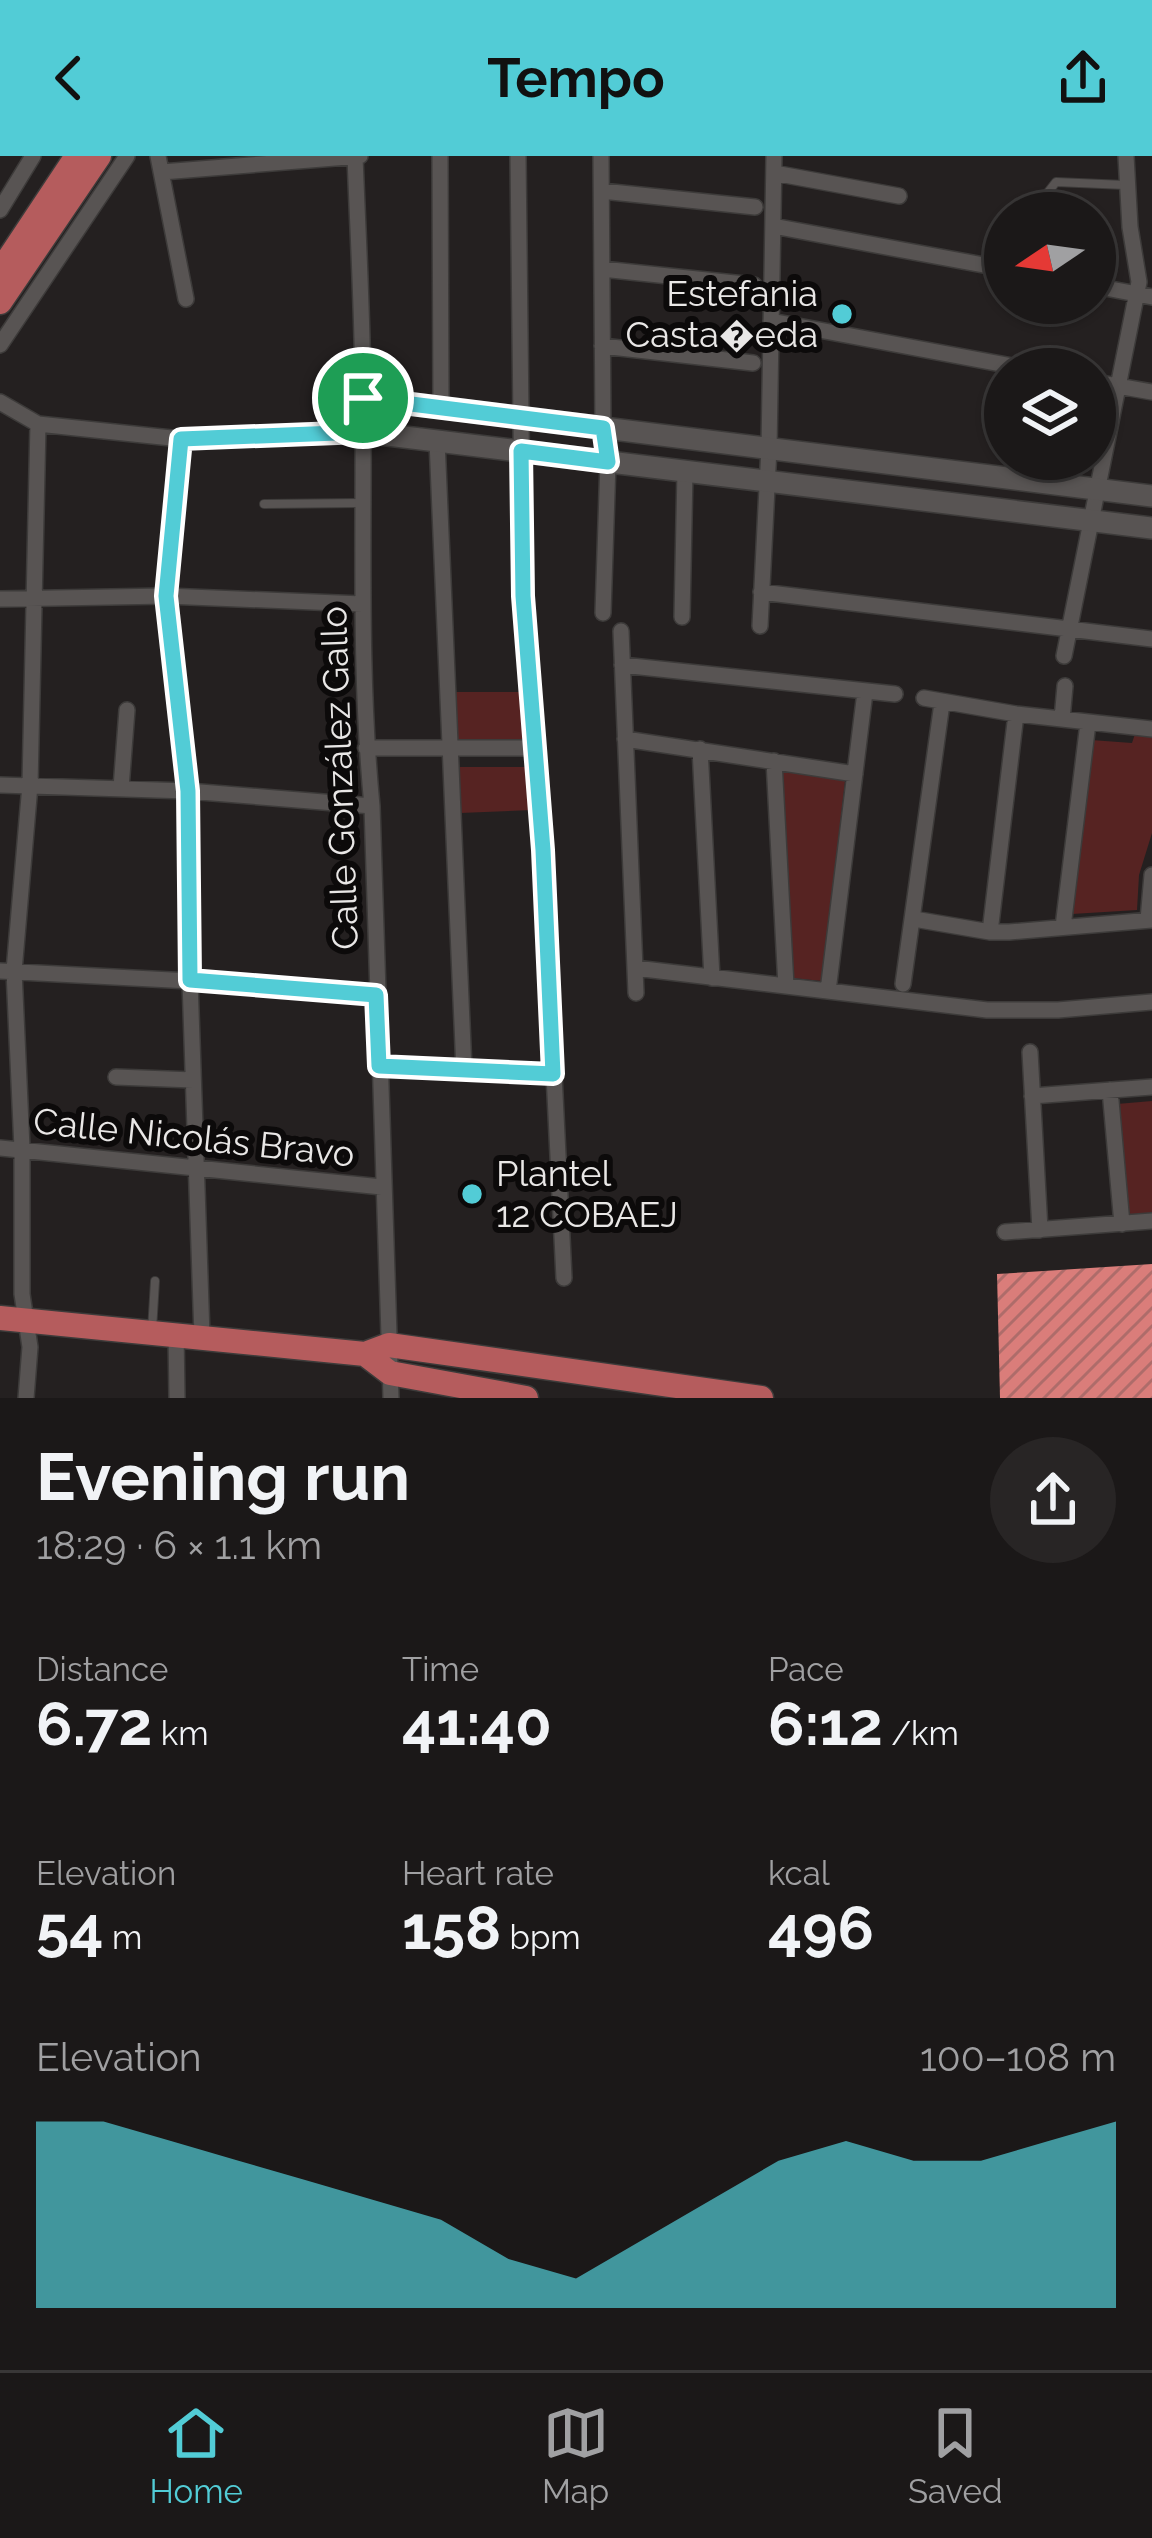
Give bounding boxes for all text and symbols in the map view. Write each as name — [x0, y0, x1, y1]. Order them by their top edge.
icon: back — [36, 45, 102, 111]
icon: share — [1050, 45, 1116, 111]
text: Tempo — [487, 46, 665, 110]
north arrow — [984, 192, 1116, 324]
map controls — [984, 192, 1116, 480]
place label: Estefania Casta�eda — [625, 272, 818, 355]
marker: Estefania Casta�eda — [829, 301, 855, 327]
pin — [312, 347, 414, 449]
button: layers — [984, 348, 1116, 480]
icon: arrive — [330, 365, 396, 431]
street label: Calle González Gallo — [312, 606, 366, 950]
street label: Calle Nicolás Bravo — [32, 1099, 356, 1175]
place label: Plantel 12 COBAEJ — [496, 1152, 678, 1235]
marker: Plantel 12 COBAEJ — [459, 1181, 485, 1207]
button: share — [990, 1437, 1116, 1563]
text: Evening run — [36, 1438, 410, 1515]
text: 18:29 · 6 × 1.1 km — [36, 1522, 322, 1568]
text: Distance — [36, 1650, 168, 1689]
text: Time — [402, 1650, 479, 1689]
text: Pace — [768, 1650, 844, 1689]
text: 6.72 — [36, 1689, 152, 1759]
text: 41:40 — [402, 1689, 552, 1759]
text: 6:12 — [768, 1689, 883, 1759]
text: km — [152, 1714, 208, 1753]
text: /km — [883, 1714, 959, 1753]
text: Elevation — [36, 1854, 176, 1893]
text: Heart rate — [402, 1854, 554, 1893]
text: kcal — [768, 1854, 830, 1893]
text: 54 — [36, 1893, 104, 1963]
text: 158 — [402, 1893, 501, 1963]
text: 496 — [768, 1893, 874, 1963]
text: m — [104, 1918, 142, 1957]
text: bpm — [501, 1918, 581, 1957]
text: Elevation — [36, 2034, 202, 2080]
text: 100–108 m — [920, 2034, 1116, 2080]
tab: Home — [150, 2400, 243, 2511]
tab: Map — [542, 2400, 609, 2511]
tab: Saved — [908, 2400, 1002, 2511]

